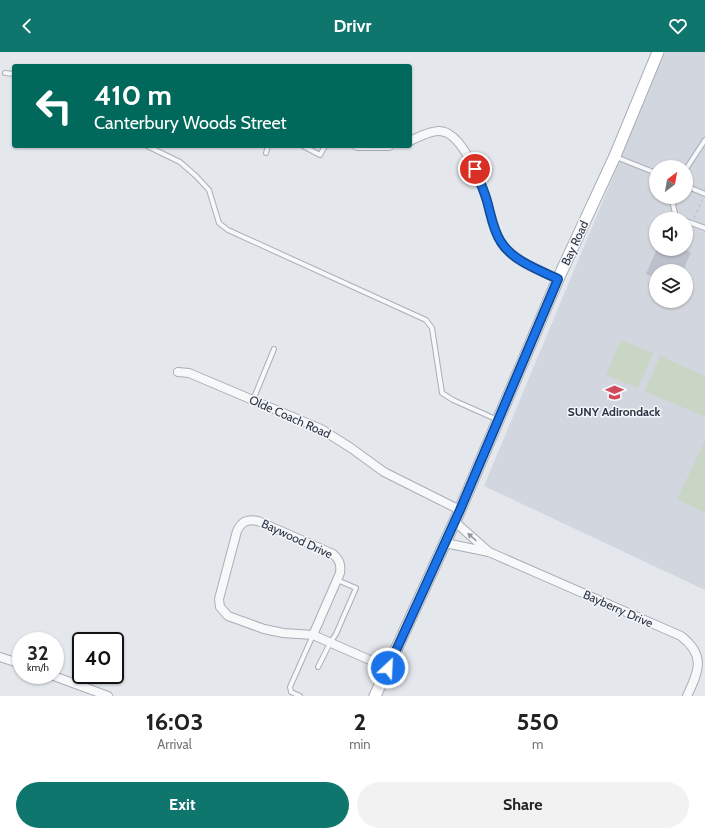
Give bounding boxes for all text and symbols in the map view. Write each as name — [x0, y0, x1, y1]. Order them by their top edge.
icon: back — [16, 15, 38, 37]
text: Drivr — [334, 15, 371, 37]
icon: heart — [667, 15, 689, 37]
text: 410 m — [94, 78, 172, 112]
icon: left — [28, 80, 80, 132]
text: Canterbury Woods Street — [94, 112, 287, 134]
pin — [458, 152, 492, 186]
icon: arrive — [464, 158, 486, 180]
north arrow — [649, 160, 693, 204]
map controls — [649, 160, 693, 308]
button: sound — [649, 212, 693, 256]
street label: Bay Road — [558, 218, 591, 267]
button: layers — [649, 264, 693, 308]
school or university icon: SUNY Adirondack — [604, 383, 624, 403]
street label: Olde Coach Road — [247, 392, 333, 441]
place label: SUNY Adirondack — [568, 404, 660, 419]
street label: Baywood Drive — [259, 516, 335, 562]
one-way arrow — [467, 532, 477, 541]
street label: Bayberry Drive — [581, 586, 655, 631]
speed limit sign: 40 — [72, 632, 124, 684]
text: 32 — [27, 641, 49, 665]
position arrow — [367, 647, 409, 689]
text: km/h — [27, 661, 49, 674]
text: 16:03 — [146, 707, 203, 736]
text: 2 — [354, 707, 366, 736]
text: 550 — [516, 707, 559, 736]
text: Arrival — [157, 736, 192, 752]
text: min — [349, 736, 371, 752]
text: m — [532, 736, 544, 752]
button: Exit — [16, 782, 349, 828]
button: Share — [357, 782, 689, 828]

